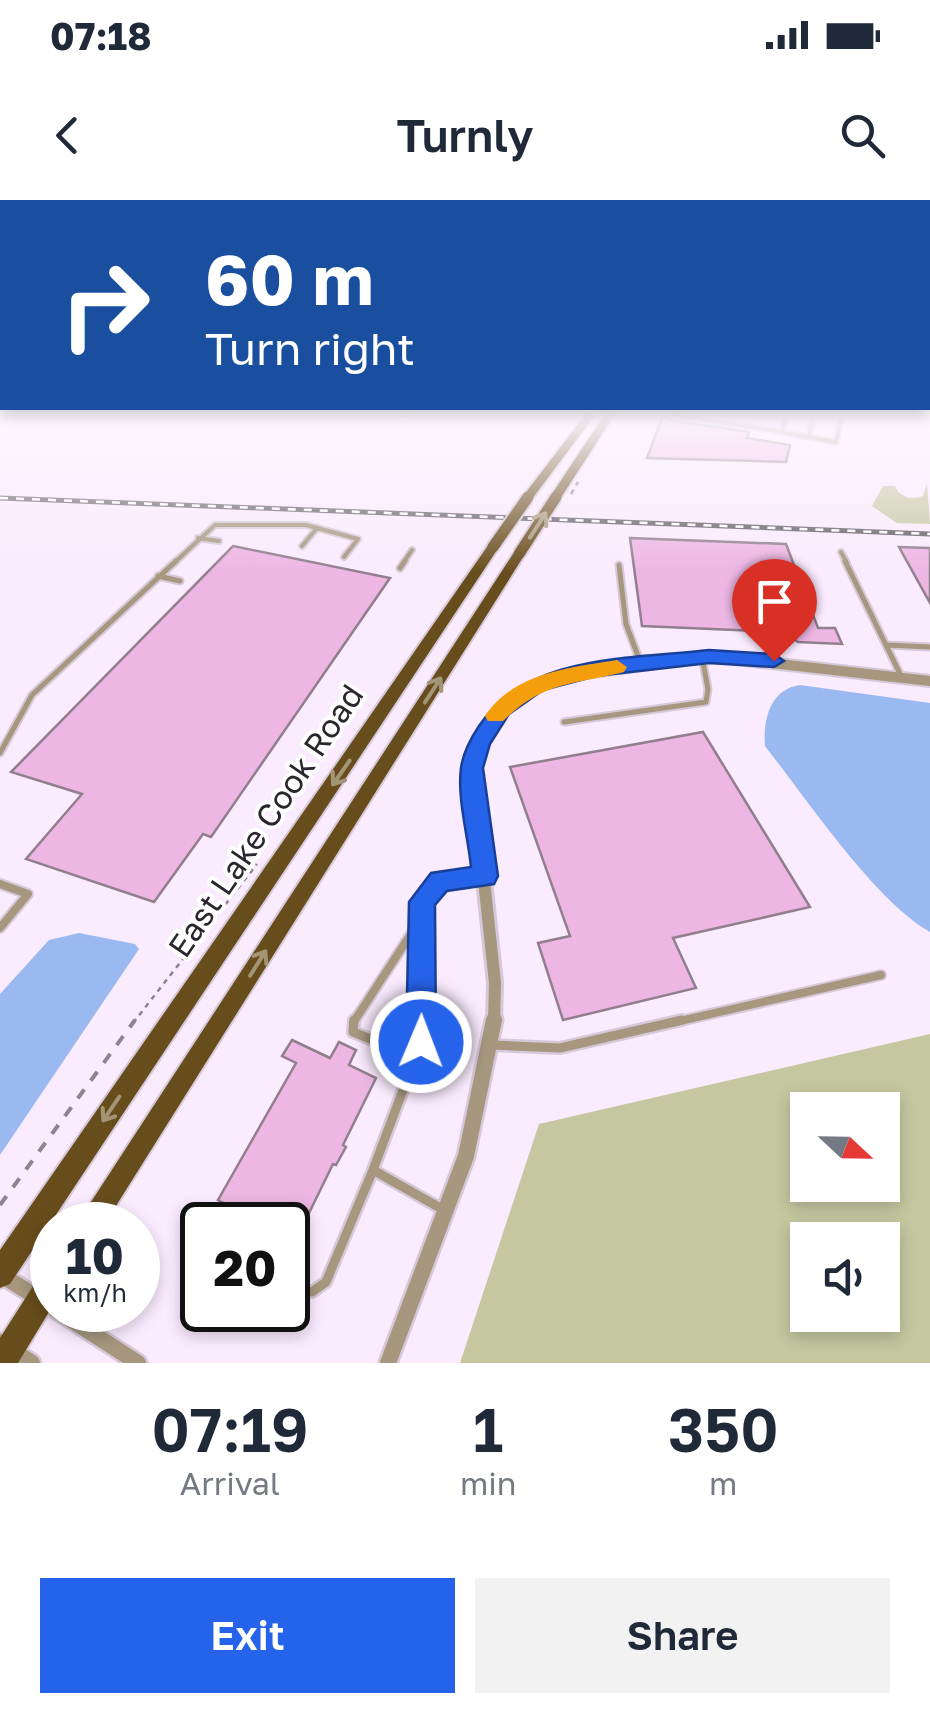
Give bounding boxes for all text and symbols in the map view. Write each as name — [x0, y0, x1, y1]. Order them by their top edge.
text: 07:18 — [50, 13, 151, 58]
icon: back — [40, 108, 95, 163]
text: Turnly — [397, 108, 533, 162]
icon: search — [835, 108, 890, 163]
text: 60 m — [205, 236, 374, 320]
icon: right — [40, 240, 170, 370]
text: Turn right — [205, 321, 415, 375]
one-way arrow — [527, 512, 548, 540]
pin — [732, 559, 817, 662]
icon: arrive — [747, 574, 802, 629]
one-way arrow — [422, 676, 443, 704]
street label: East Lake Cook Road — [160, 677, 370, 964]
one-way arrow — [331, 759, 352, 786]
one-way arrow — [247, 949, 268, 978]
position arrow — [369, 990, 473, 1094]
north arrow — [790, 1092, 900, 1202]
map controls — [790, 1092, 900, 1332]
one-way arrow — [101, 1095, 122, 1123]
speed limit sign: 20 — [180, 1202, 310, 1332]
button: sound — [790, 1222, 900, 1332]
text: 10 — [66, 1225, 124, 1285]
text: km/h — [63, 1277, 127, 1308]
text: 07:19 — [151, 1393, 308, 1465]
text: 1 — [473, 1393, 503, 1465]
text: 350 — [668, 1393, 779, 1465]
text: Arrival — [180, 1464, 280, 1502]
text: min — [460, 1464, 517, 1502]
text: m — [709, 1464, 737, 1502]
button: Exit — [40, 1578, 455, 1693]
button: Share — [475, 1578, 890, 1693]

